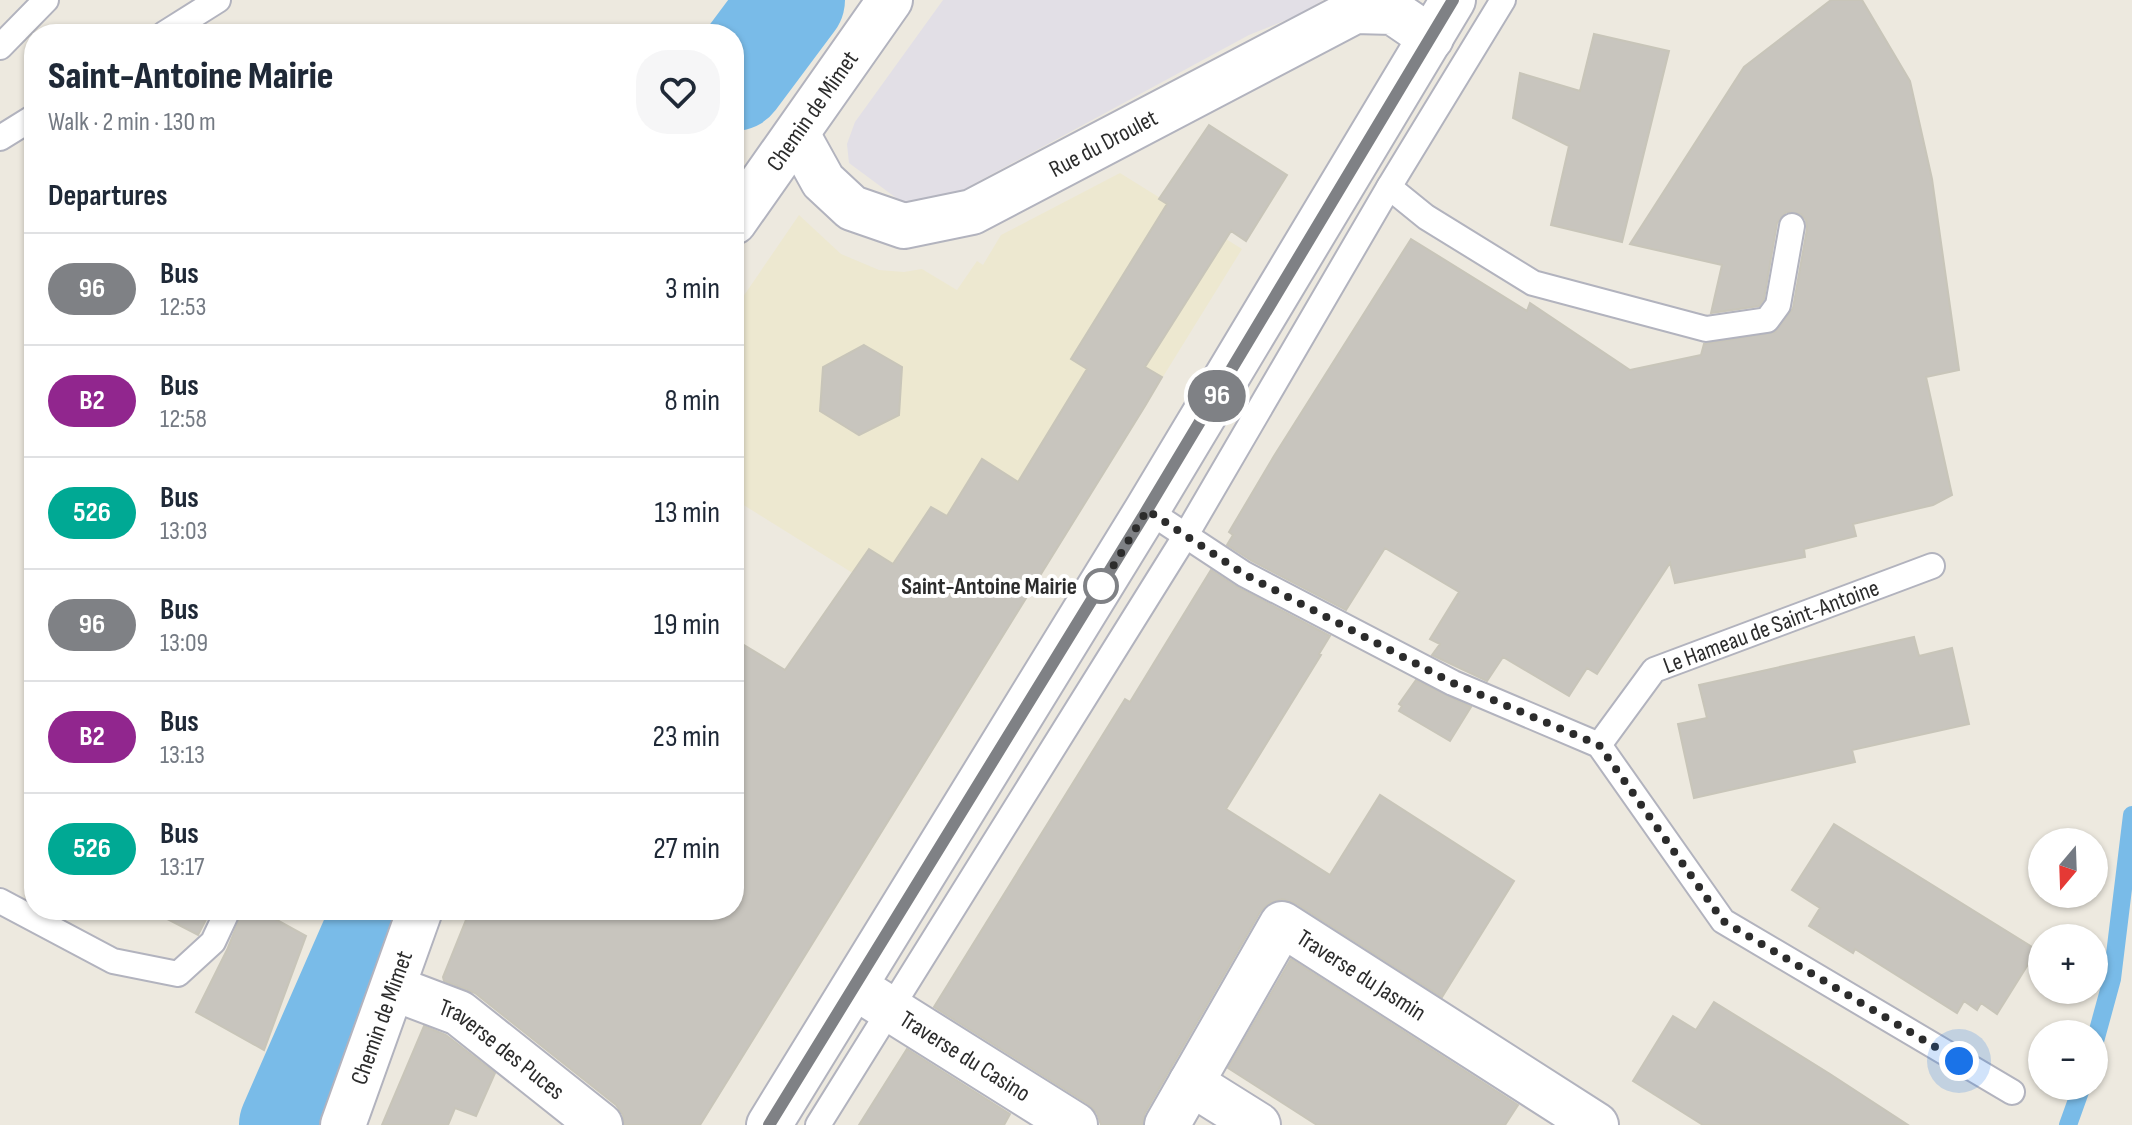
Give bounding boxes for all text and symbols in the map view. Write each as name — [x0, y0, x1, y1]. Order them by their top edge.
street label: Chemin de Mimet — [760, 45, 864, 176]
button: heart — [636, 50, 720, 134]
text: Saint-Antoine Mairie — [48, 54, 334, 99]
street label: Rue du Droulet — [1044, 103, 1162, 183]
text: Walk · 2 min · 130 m — [48, 107, 216, 138]
text: Departures — [48, 178, 168, 214]
text: Bus — [160, 256, 199, 292]
text: 3 min — [665, 271, 720, 307]
text: 96 — [79, 272, 105, 305]
text: 12:53 — [160, 292, 206, 323]
text: Bus — [160, 368, 199, 404]
line badge: 96 — [1181, 370, 1253, 422]
text: 96 — [1204, 379, 1230, 412]
text: 8 min — [664, 383, 720, 419]
text: B2 — [79, 384, 105, 417]
text: 12:58 — [160, 404, 207, 435]
text: Bus — [160, 480, 199, 516]
text: 13 min — [654, 495, 720, 531]
text: 526 — [73, 496, 111, 529]
text: 13:03 — [160, 516, 207, 547]
marker: Saint-Antoine Mairie — [1084, 569, 1118, 603]
place label: Saint-Antoine Mairie — [901, 572, 1077, 601]
street label: Le Hameau de Saint-Antoine — [1659, 573, 1883, 680]
text: Bus — [160, 592, 199, 628]
text: 19 min — [654, 607, 720, 643]
text: 96 — [79, 608, 105, 641]
text: 13:09 — [160, 628, 208, 659]
text: Bus — [160, 704, 199, 740]
text: 23 min — [653, 719, 720, 755]
text: B2 — [79, 720, 105, 753]
text: 13:13 — [160, 740, 205, 771]
text: Bus — [160, 816, 199, 852]
north arrow — [2028, 828, 2108, 908]
map controls — [2028, 828, 2108, 1100]
text: 27 min — [653, 831, 720, 867]
text: 526 — [73, 832, 111, 865]
text: 13:17 — [160, 852, 204, 883]
street label: Traverse du Jasmin — [1291, 923, 1432, 1027]
button: + — [2028, 924, 2108, 1004]
street label: Chemin de Mimet — [344, 947, 419, 1089]
street label: Traverse des Puces — [435, 992, 571, 1106]
street label: Traverse du Casino — [894, 1004, 1036, 1108]
button: − — [2028, 1020, 2108, 1100]
your location — [1939, 1041, 1979, 1081]

